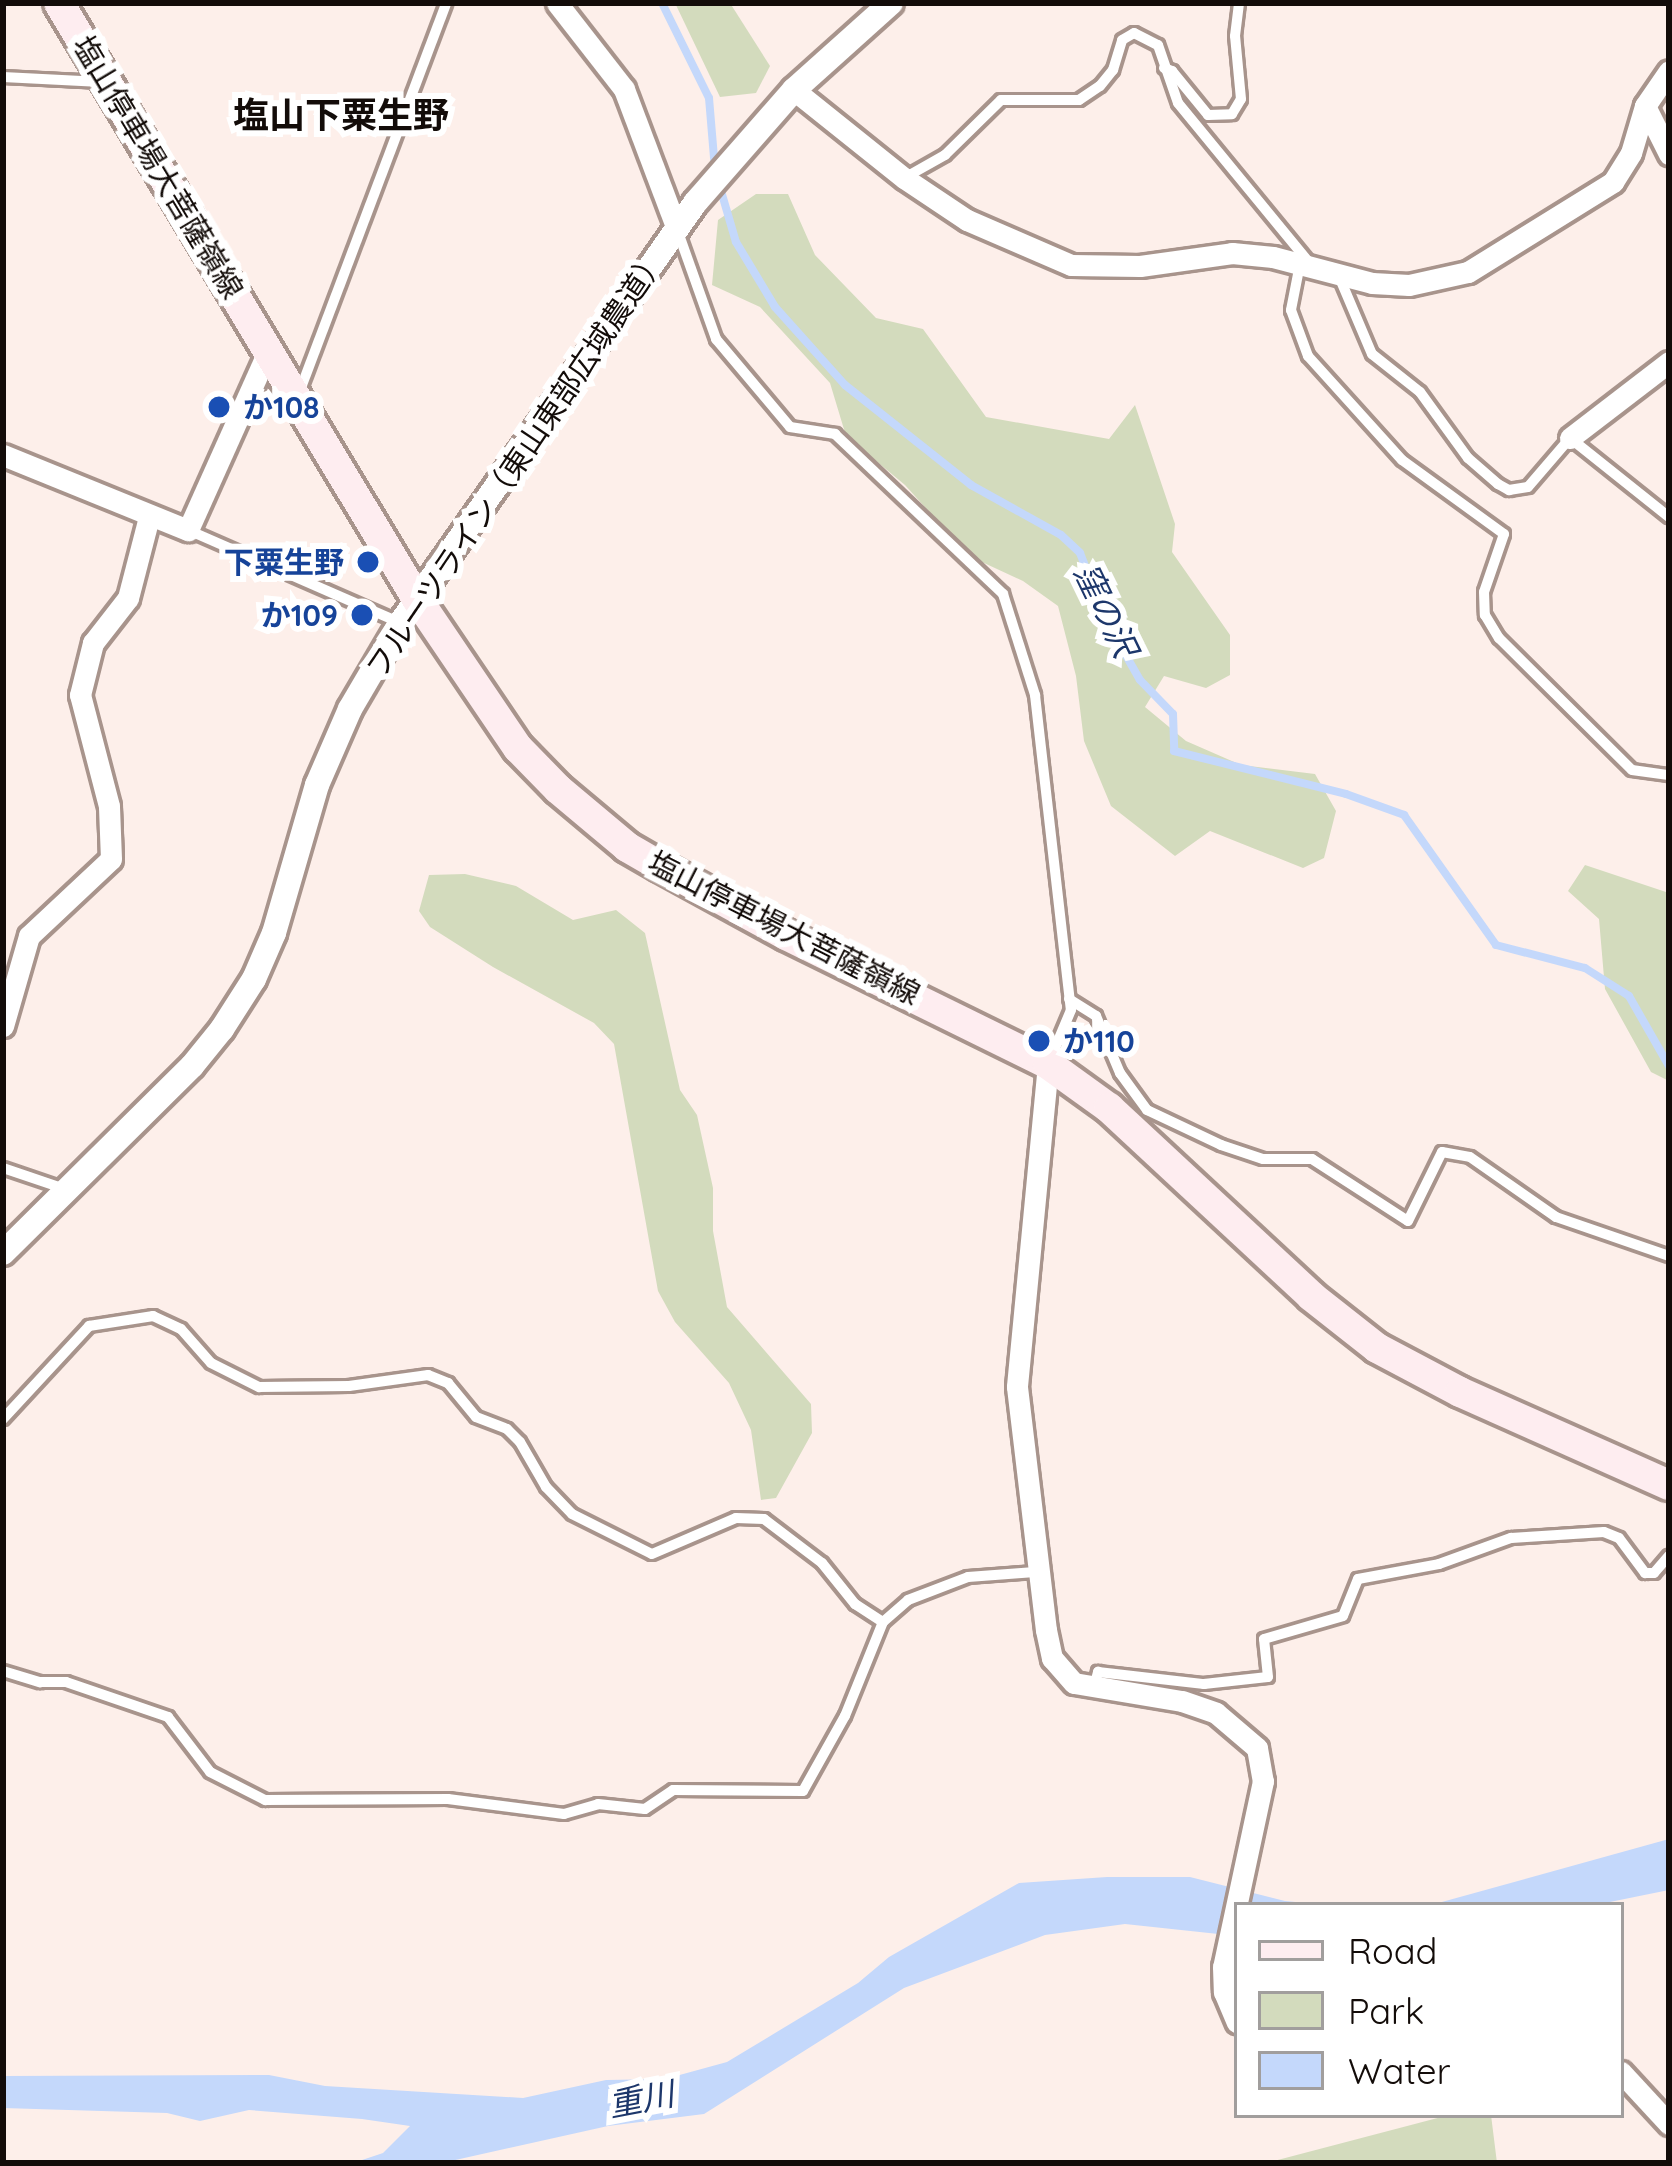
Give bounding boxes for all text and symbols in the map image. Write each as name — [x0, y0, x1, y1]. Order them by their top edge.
street label: 塩山停車場大菩薩嶺線 — [65, 29, 251, 305]
district label: 塩山下粟生野 — [233, 93, 449, 137]
street label: フルーツライン（東山東部広域農道） — [358, 242, 674, 684]
place label: か108 — [243, 389, 320, 425]
marker: か108 — [206, 394, 232, 420]
place label: 下粟生野 — [224, 544, 344, 580]
marker: 下粟生野 — [355, 549, 381, 575]
water label: 窪の沢 — [1067, 557, 1145, 663]
place label: か109 — [261, 597, 338, 633]
marker: か109 — [349, 602, 375, 628]
street label: 塩山停車場大菩薩嶺線 — [642, 844, 926, 1012]
place label: か110 — [1063, 1023, 1135, 1059]
marker: か110 — [1026, 1028, 1052, 1054]
legend — [1234, 1902, 1624, 2118]
text: Road — [1348, 1928, 1437, 1973]
text: Park — [1348, 1988, 1424, 2033]
text: Water — [1348, 2048, 1451, 2093]
water label: 重川 — [605, 2073, 677, 2125]

